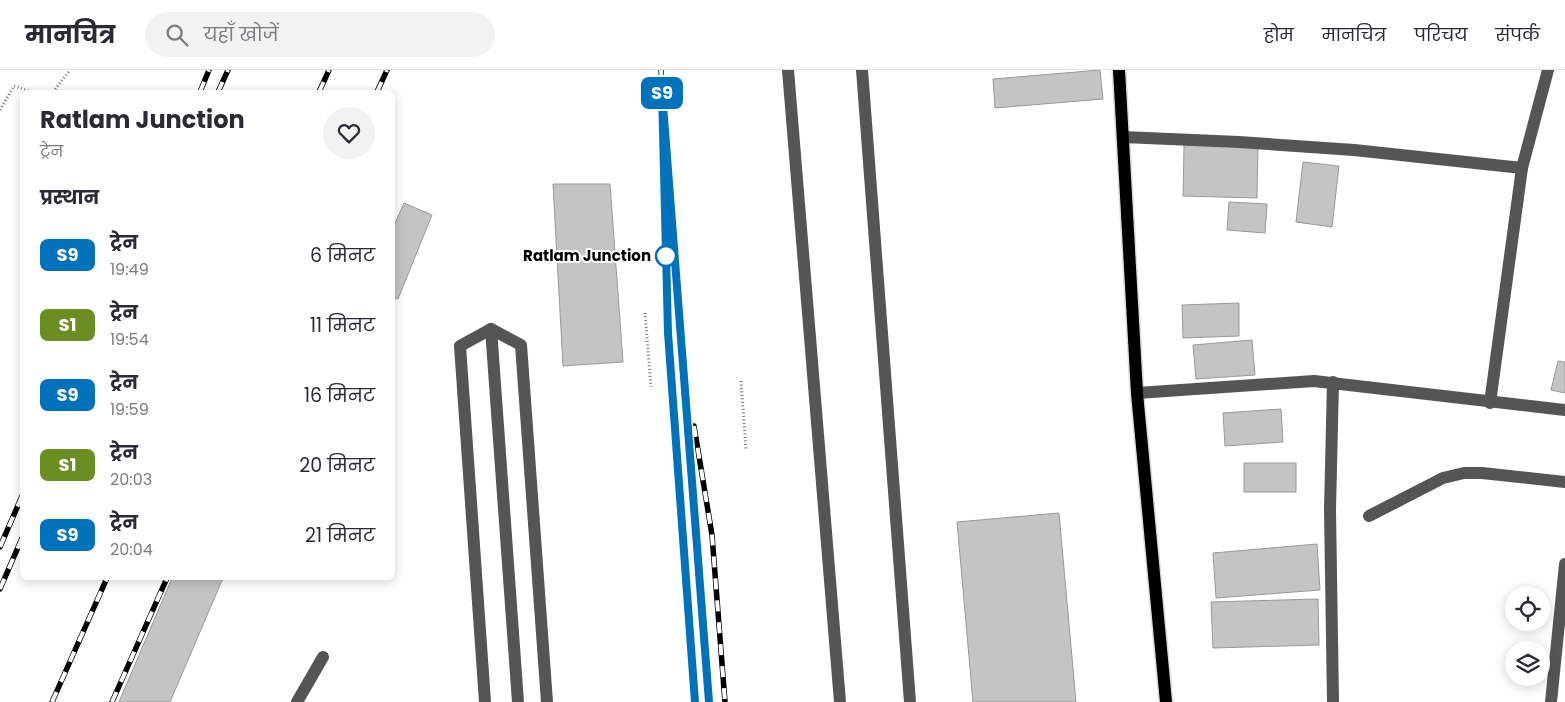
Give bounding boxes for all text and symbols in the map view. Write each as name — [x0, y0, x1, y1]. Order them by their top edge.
search box — [145, 12, 495, 57]
text: मानचित्र — [25, 18, 115, 51]
icon: search — [163, 21, 191, 49]
text: यहाँ खोजें — [203, 21, 279, 48]
text: होम — [1264, 22, 1294, 47]
text: मानचित्र — [1322, 22, 1386, 47]
text: परिचय — [1414, 22, 1468, 47]
text: संपर्क — [1496, 22, 1540, 47]
line badge: S9 — [640, 77, 684, 109]
text: S9 — [651, 80, 673, 105]
text: Ratlam Junction — [40, 103, 245, 136]
button: heart — [323, 107, 375, 159]
text: ट्रेन — [40, 140, 63, 163]
text: प्रस्थान — [40, 184, 99, 211]
text: ट्रेन — [110, 229, 138, 256]
text: S9 — [56, 242, 79, 267]
text: 6 मिनट — [310, 242, 375, 269]
place label: Ratlam Junction — [523, 245, 651, 266]
marker: Ratlam Junction — [655, 245, 677, 267]
text: 19:49 — [110, 258, 149, 281]
text: ट्रेन — [110, 299, 138, 326]
text: S1 — [59, 312, 76, 337]
text: 11 मिनट — [310, 312, 375, 339]
text: 19:54 — [110, 328, 149, 351]
text: ट्रेन — [110, 369, 138, 396]
text: S9 — [56, 382, 79, 407]
text: 16 मिनट — [304, 382, 375, 409]
text: 19:59 — [110, 398, 149, 421]
text: ट्रेन — [110, 439, 138, 466]
text: S1 — [59, 452, 76, 477]
text: 20 मिनट — [299, 452, 375, 479]
text: 20:03 — [110, 468, 152, 491]
text: ट्रेन — [110, 509, 138, 536]
text: S9 — [56, 522, 79, 547]
text: 21 मिनट — [305, 522, 375, 549]
text: 20:04 — [110, 538, 153, 561]
map controls — [1505, 586, 1550, 686]
button: locate — [1505, 586, 1550, 631]
button: layers — [1505, 641, 1550, 686]

